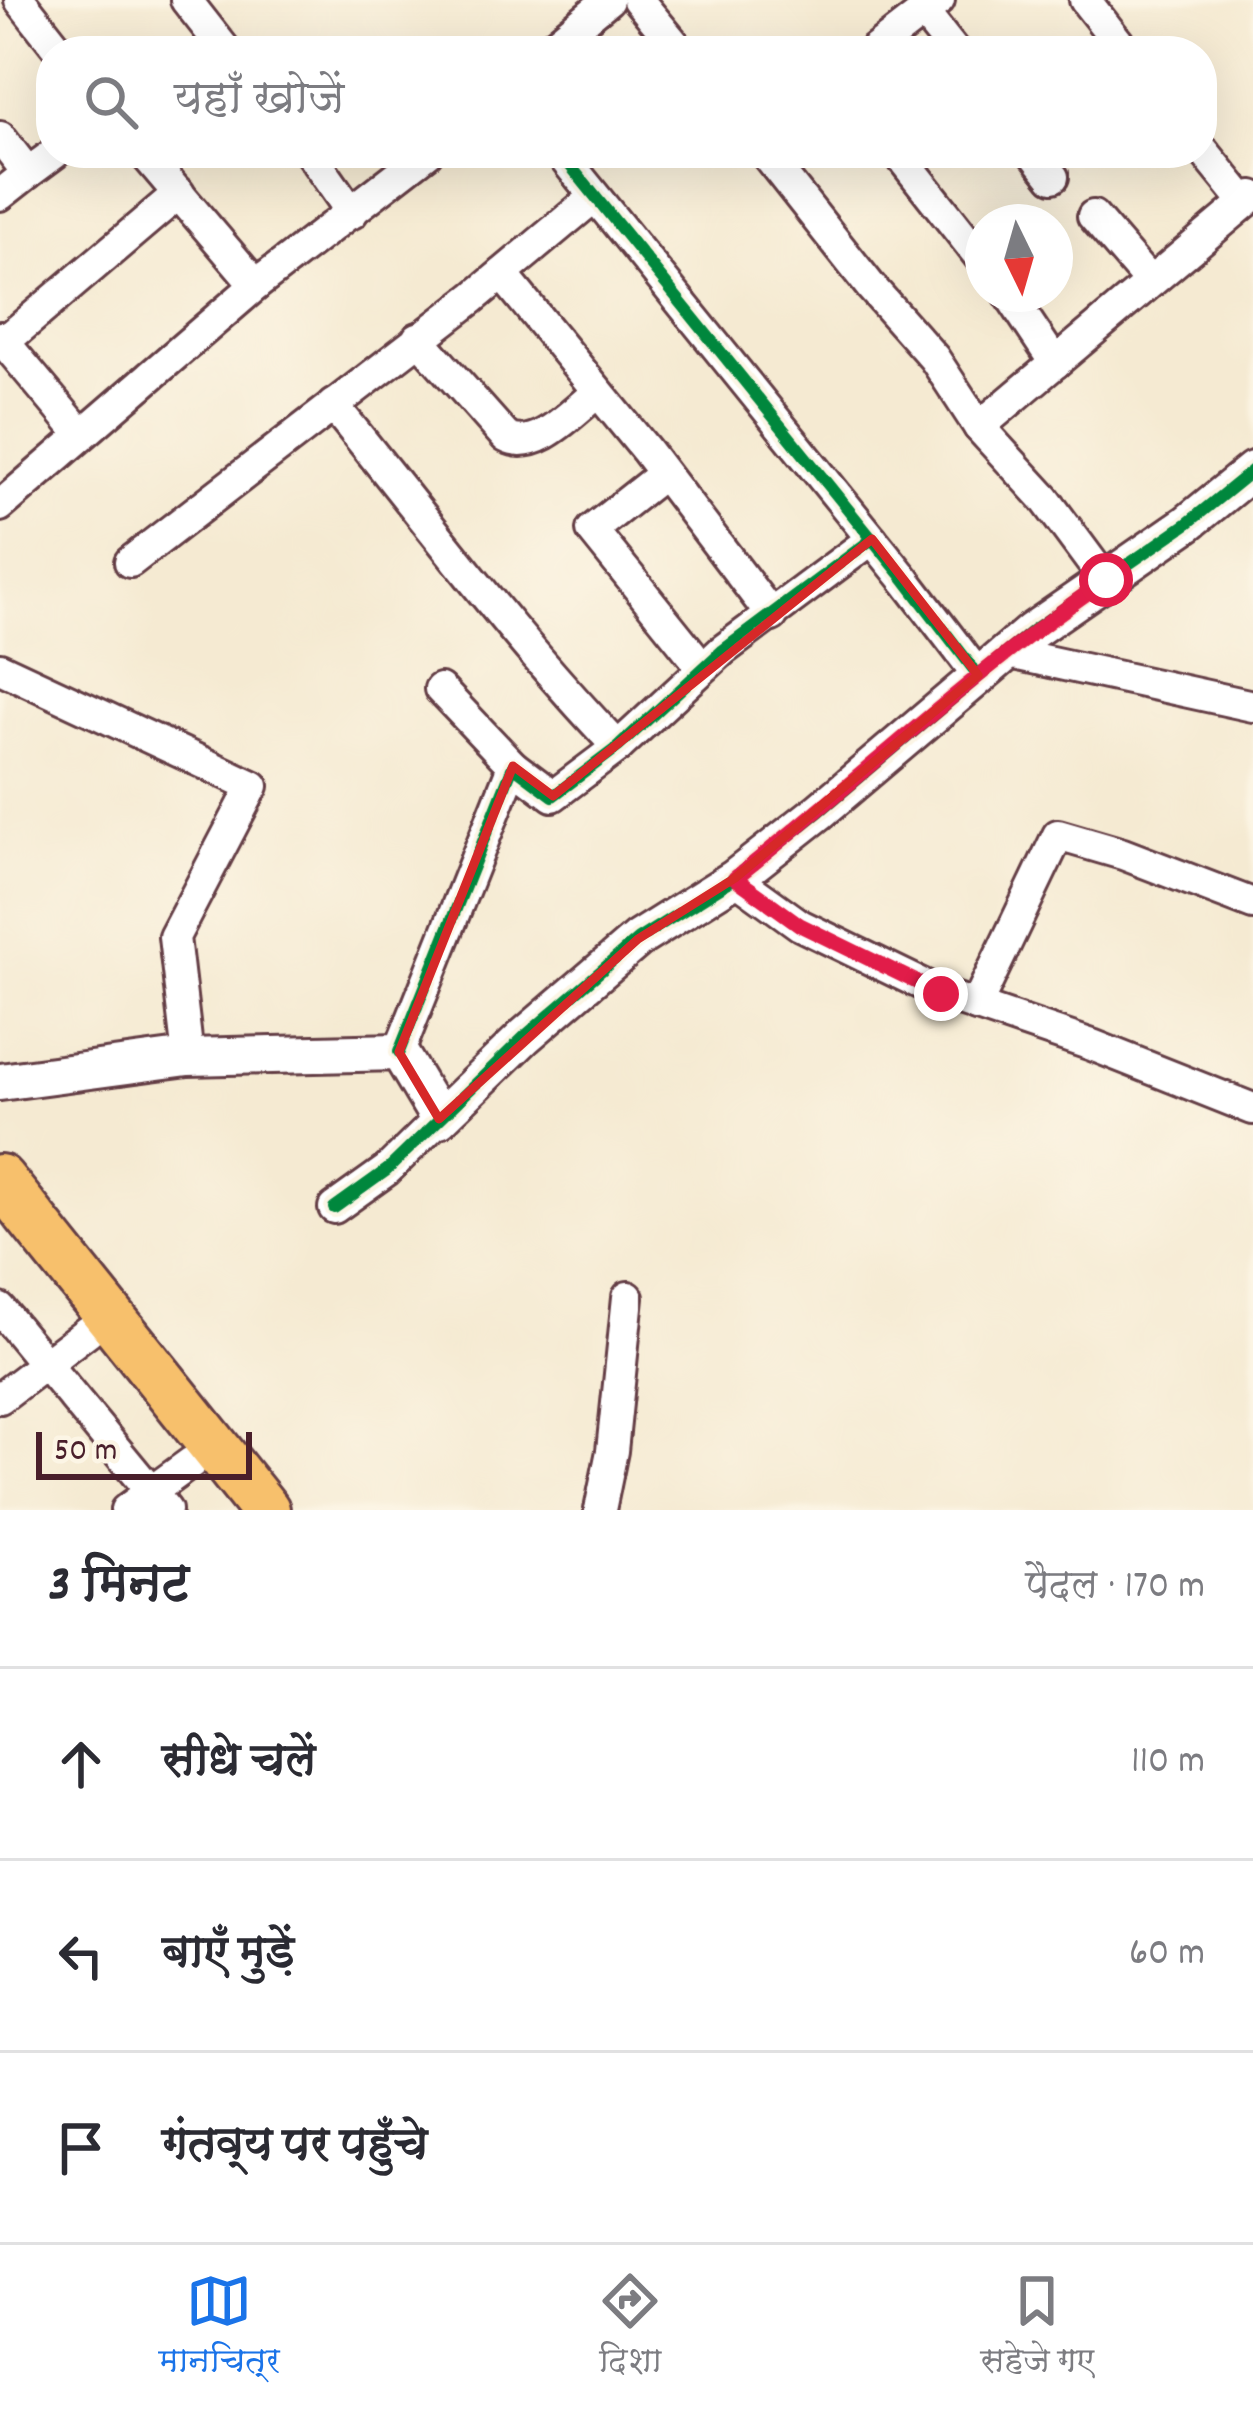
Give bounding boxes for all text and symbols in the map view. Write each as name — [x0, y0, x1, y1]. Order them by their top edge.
search box — [36, 36, 1217, 168]
icon: search — [78, 69, 144, 135]
text: यहाँ खोजें — [174, 70, 344, 134]
north arrow — [965, 204, 1073, 312]
route start — [1079, 553, 1133, 607]
route end — [914, 967, 968, 1021]
scale bar — [36, 1426, 252, 1479]
text: 50 m — [54, 1429, 118, 1476]
text: 3 मिनट — [48, 1552, 190, 1624]
text: पैदल · 170 m — [1025, 1561, 1205, 1616]
icon: ahead — [48, 1731, 114, 1797]
text: सीधे चलें — [162, 1732, 316, 1796]
text: 110 m — [1131, 1736, 1205, 1791]
icon: left — [48, 1923, 114, 1989]
text: बाएँ मुड़ें — [162, 1924, 294, 1988]
text: 60 m — [1129, 1928, 1205, 1983]
icon: arrive — [48, 2115, 114, 2181]
text: गंतव्य पर पहुँचे — [162, 2116, 428, 2180]
tab: मानचित्र — [159, 2268, 280, 2387]
tab: दिशा — [597, 2268, 663, 2387]
tab: सहेजे गए — [980, 2268, 1094, 2387]

